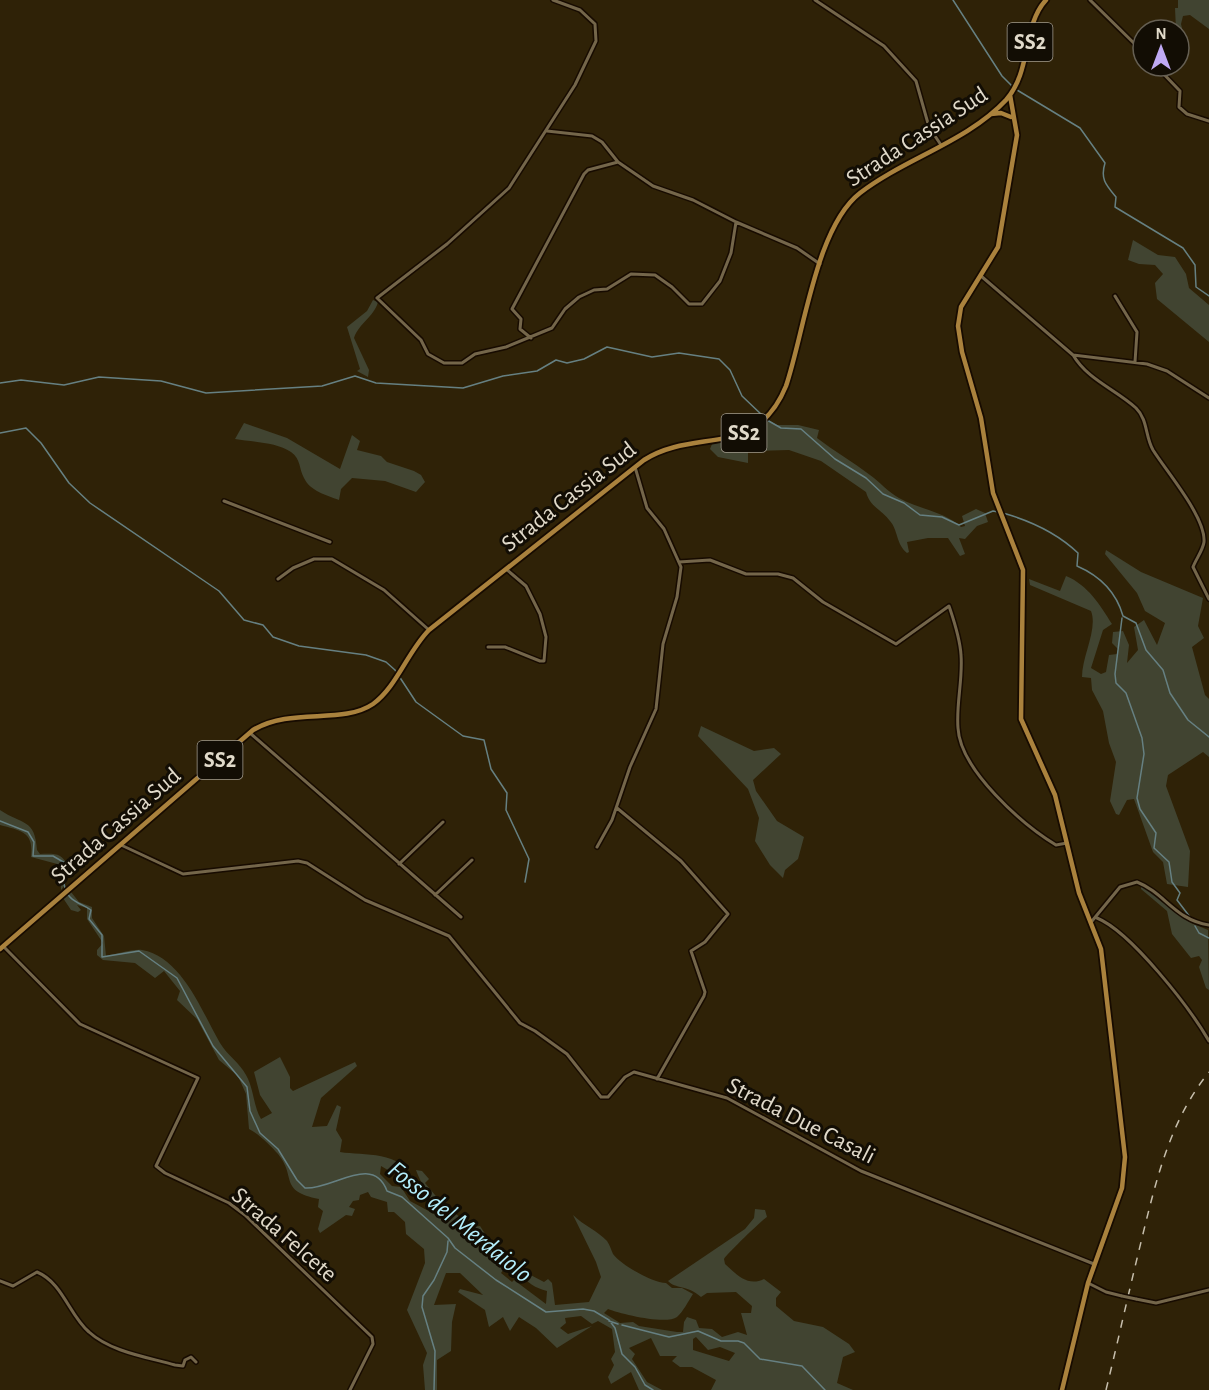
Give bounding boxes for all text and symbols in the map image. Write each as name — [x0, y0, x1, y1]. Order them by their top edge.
north arrow — [1131, 18, 1191, 78]
road number: SS2 — [1008, 23, 1052, 61]
text: N — [1155, 26, 1167, 42]
street label: Strada Cassia Sud — [842, 82, 992, 192]
road number: SS2 — [722, 414, 766, 452]
street label: Strada Cassia Sud — [497, 437, 641, 557]
road number: SS2 — [198, 741, 242, 779]
street label: Strada Cassia Sud — [47, 763, 185, 889]
street label: Strada Due Casali — [723, 1073, 879, 1169]
water label: Fosso del Merdaiolo — [383, 1156, 537, 1288]
street label: Strada Felcete — [227, 1183, 341, 1287]

